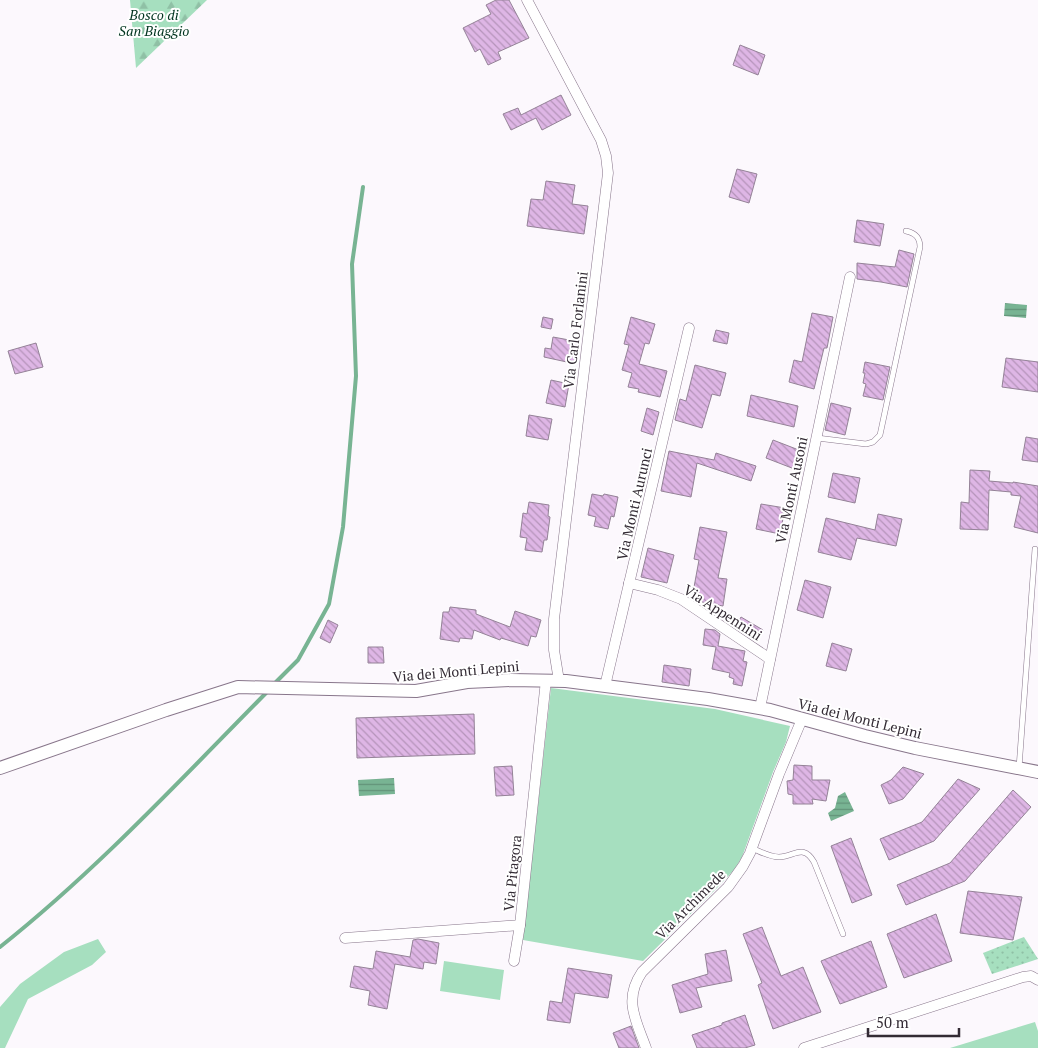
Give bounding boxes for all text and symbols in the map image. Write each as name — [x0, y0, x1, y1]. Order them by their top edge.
park label: Bosco di San Biaggio — [119, 5, 189, 40]
street label: Via Carlo Forlanini — [558, 270, 592, 390]
street label: Via Monti Ausoni — [770, 435, 812, 545]
street label: Via Monti Aurunci — [612, 446, 656, 562]
street label: Via Appennini — [680, 580, 766, 644]
street label: Via dei Monti Lepini — [392, 656, 520, 686]
street label: Via dei Monti Lepini — [796, 693, 924, 743]
street label: Via Pitagora — [499, 834, 525, 912]
street label: Via Archimede — [651, 865, 729, 943]
scale bar — [868, 1006, 959, 1038]
text: 50 m — [876, 1012, 909, 1032]

